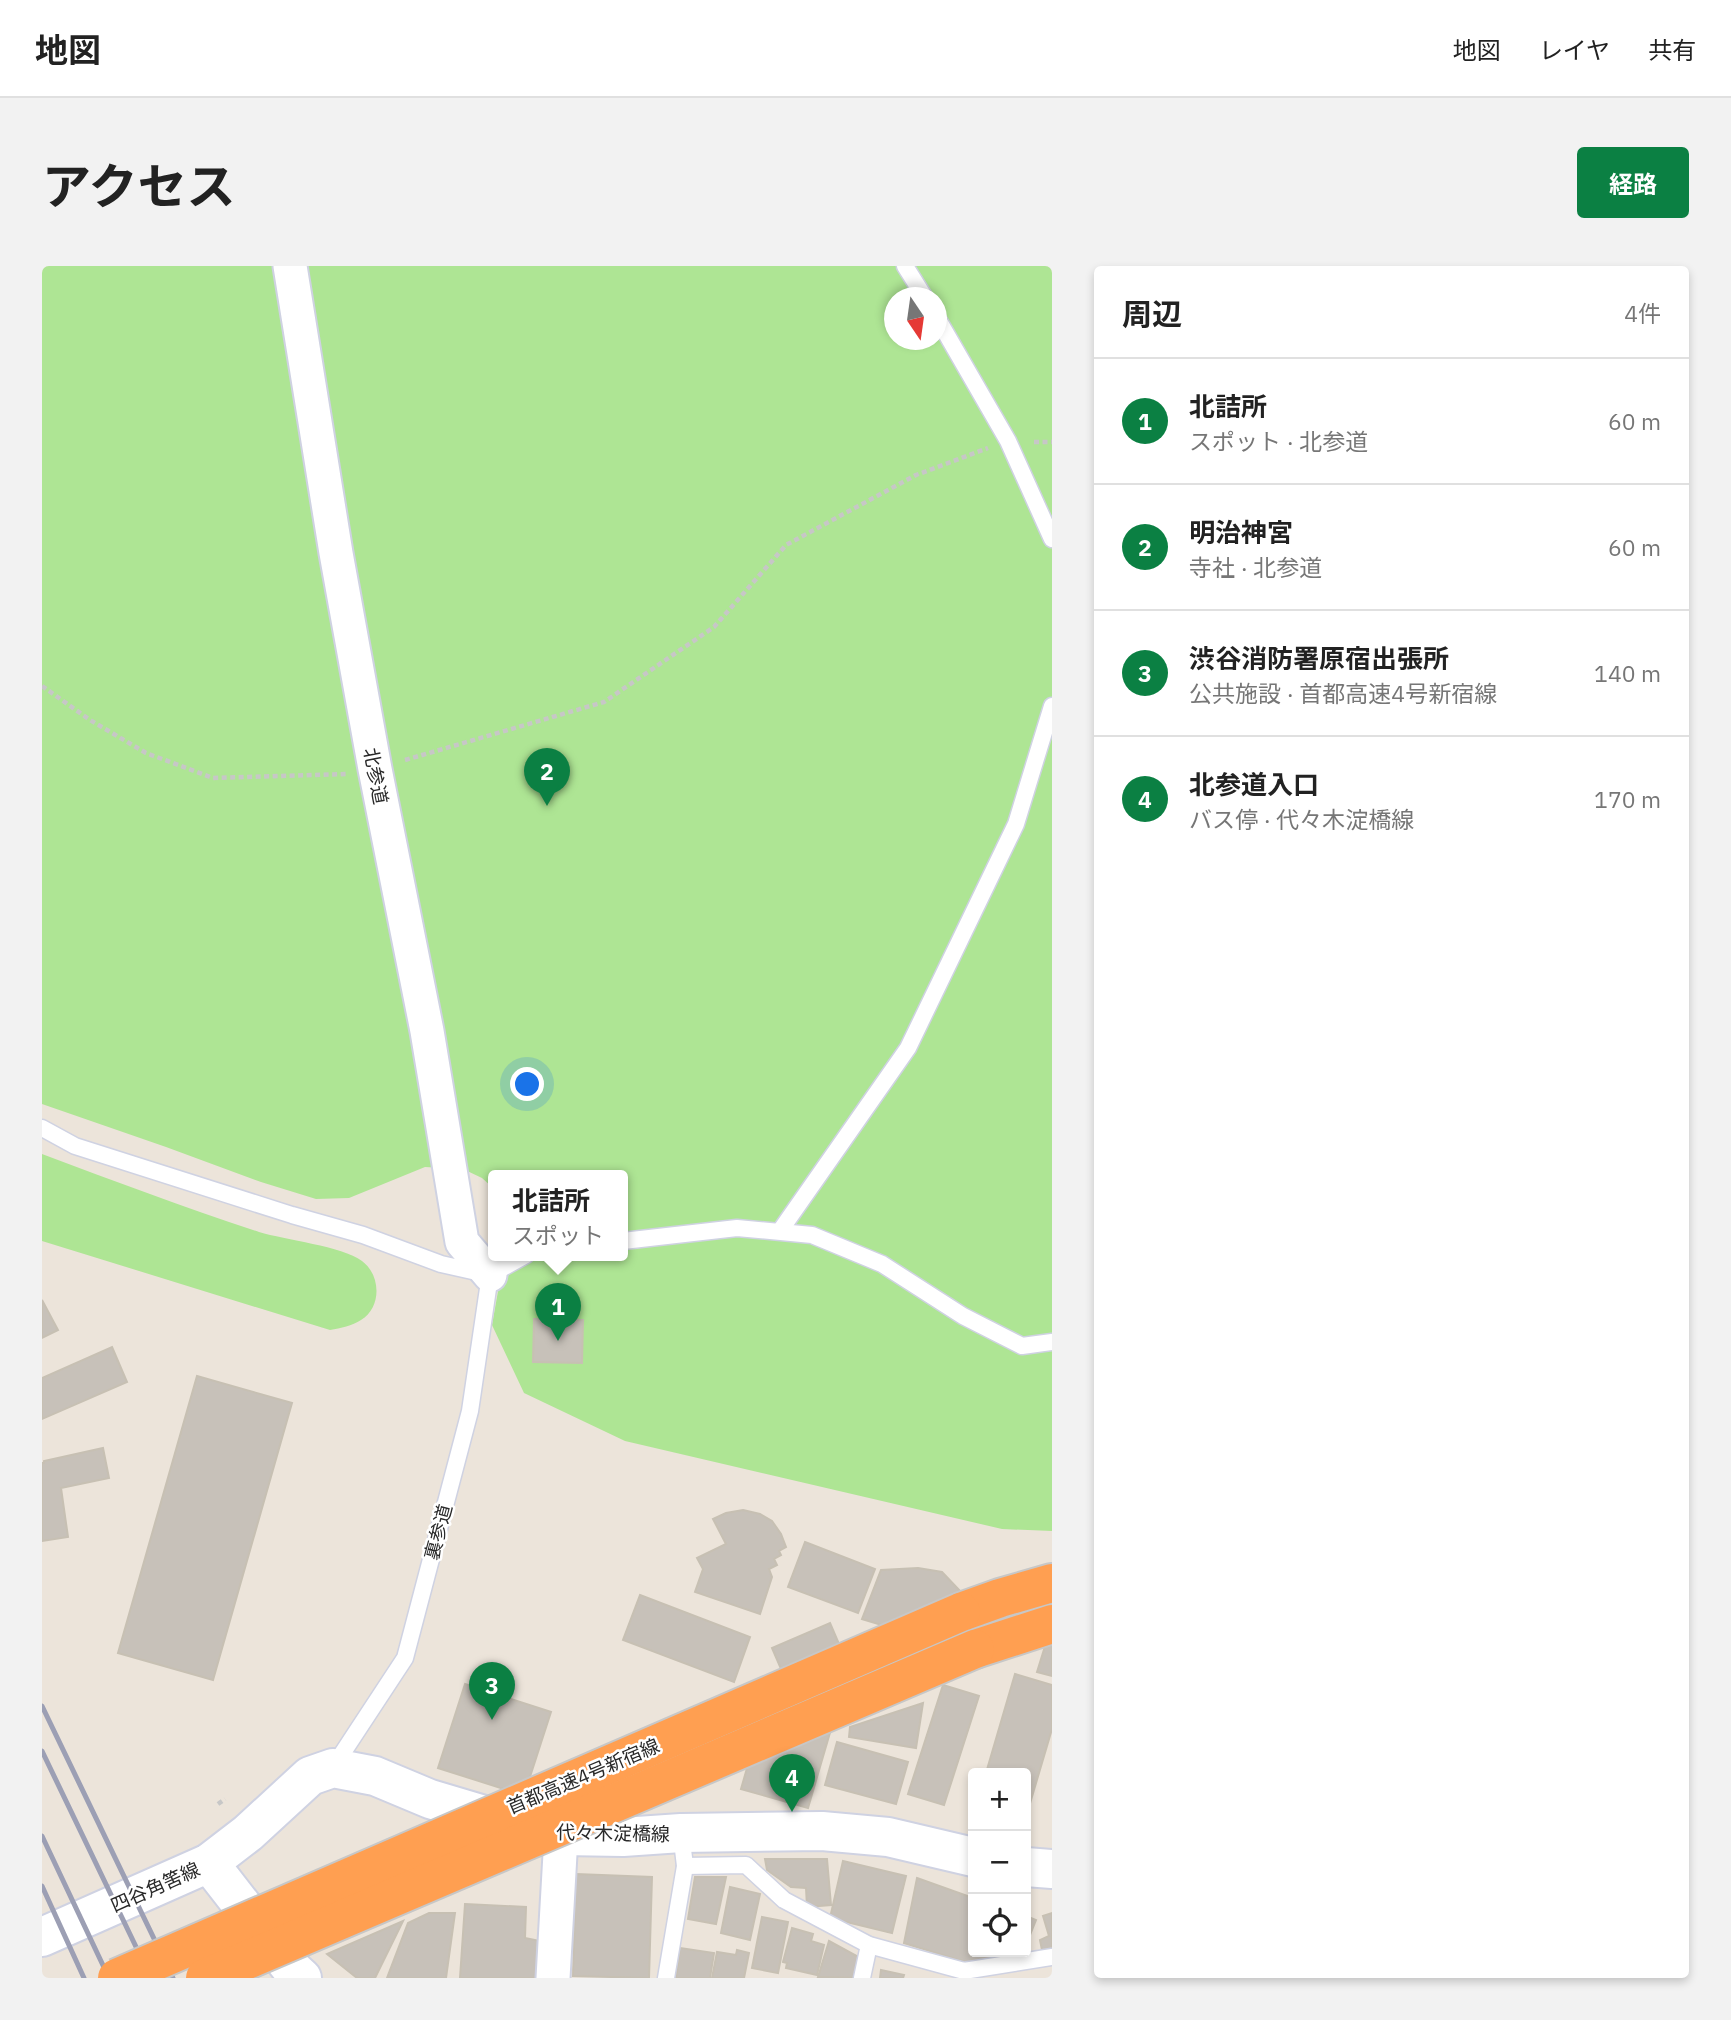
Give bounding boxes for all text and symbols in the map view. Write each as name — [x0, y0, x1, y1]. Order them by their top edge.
text: 地図 — [35, 28, 101, 71]
text: 地図 — [1453, 34, 1501, 66]
text: レイヤ — [1539, 34, 1610, 66]
text: 共有 — [1648, 34, 1696, 66]
button: 経路 — [1577, 147, 1689, 218]
text: アクセス — [42, 154, 236, 217]
north arrow — [884, 287, 947, 350]
text: 周辺 — [1122, 294, 1182, 333]
text: 4件 — [1624, 298, 1661, 328]
text: 北詰所 — [1189, 389, 1267, 423]
text: 1 — [1138, 406, 1152, 436]
text: 60 m — [1608, 406, 1661, 436]
text: スポット · 北参道 — [1189, 426, 1368, 456]
text: 明治神宮 — [1189, 515, 1293, 549]
text: 2 — [1138, 532, 1152, 562]
text: 60 m — [1608, 532, 1661, 562]
text: 寺社 · 北参道 — [1189, 552, 1322, 582]
text: 渋谷消防署原宿出張所 — [1189, 641, 1449, 675]
text: 3 — [1138, 658, 1152, 688]
text: 140 m — [1594, 658, 1661, 688]
text: 公共施設 · 首都高速4号新宿線 — [1189, 678, 1497, 708]
street label: 北参道 — [359, 746, 393, 806]
pin: 2 — [524, 748, 570, 806]
text: 北参道入口 — [1189, 767, 1319, 801]
text: 4 — [1138, 784, 1152, 814]
text: 170 m — [1594, 784, 1661, 814]
text: バス停 · 代々木淀橋線 — [1189, 804, 1414, 834]
your location — [510, 1067, 544, 1101]
popup — [488, 1170, 628, 1261]
text: 北詰所 — [512, 1183, 590, 1217]
text: スポット — [512, 1220, 604, 1250]
pin: 1 — [535, 1283, 581, 1341]
street label: 裏参道 — [419, 1501, 457, 1563]
pin: 3 — [469, 1662, 515, 1720]
street label: 首都高速4号新宿線 — [503, 1733, 663, 1819]
pin: 4 — [769, 1754, 815, 1812]
map controls — [968, 1768, 1031, 1957]
button: + — [968, 1768, 1031, 1831]
street label: 代々木淀橋線 — [556, 1820, 670, 1846]
button: − — [968, 1831, 1031, 1894]
street label: 四谷角筈線 — [107, 1857, 203, 1917]
button: locate — [968, 1894, 1031, 1957]

